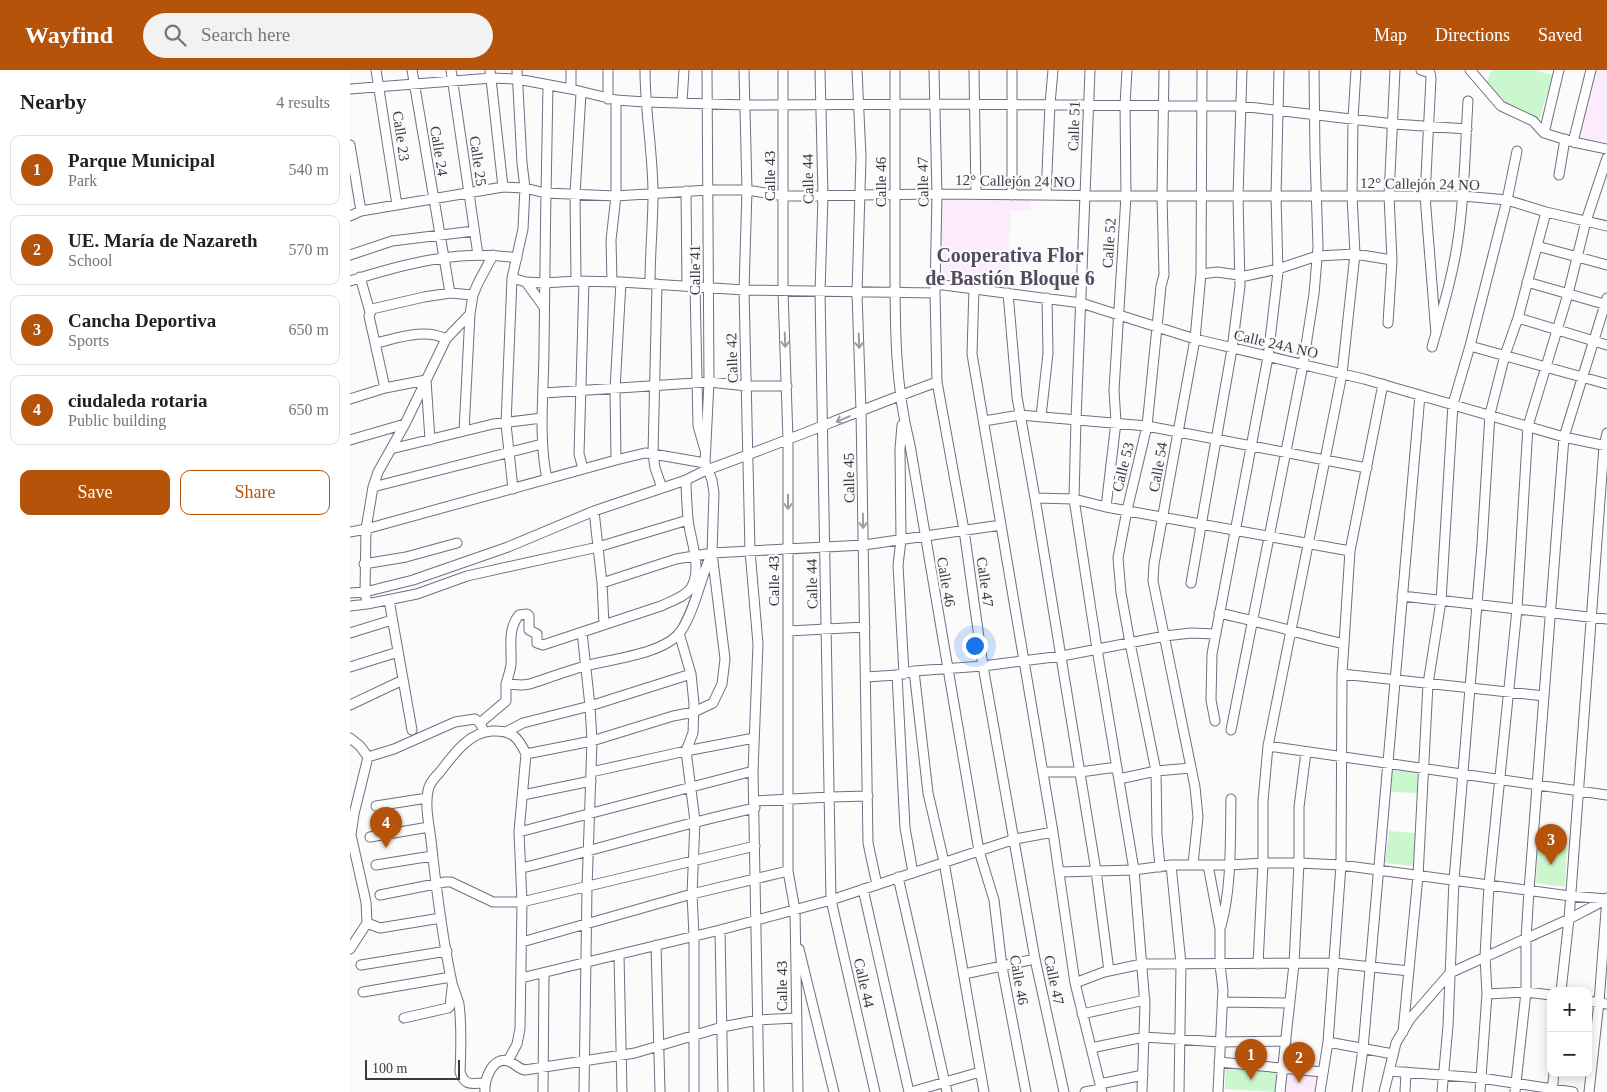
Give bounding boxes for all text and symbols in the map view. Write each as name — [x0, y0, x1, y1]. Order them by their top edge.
search box — [143, 13, 493, 58]
icon: search — [161, 21, 189, 49]
text: Wayfind — [25, 22, 113, 48]
text: Search here — [201, 24, 290, 45]
text: Map — [1374, 25, 1407, 45]
text: Directions — [1435, 25, 1510, 45]
text: Saved — [1538, 25, 1582, 45]
text: Nearby — [20, 90, 87, 114]
text: 4 results — [276, 94, 330, 111]
street label: Calle 51 — [1065, 101, 1083, 151]
street label: Calle 23 — [390, 110, 412, 162]
street label: Calle 24 — [427, 125, 451, 178]
street label: Calle 25 — [467, 135, 489, 187]
text: Parque Municipal — [68, 150, 215, 171]
street label: Calle 43 — [762, 151, 778, 201]
street label: Calle 44 — [800, 153, 816, 204]
street label: Calle 46 — [873, 156, 889, 207]
street label: Calle 47 — [915, 156, 931, 207]
text: 1 — [33, 161, 41, 178]
text: 540 m — [289, 161, 329, 178]
text: Park — [68, 172, 97, 189]
street label: 12° Callejón 24 NO — [955, 172, 1075, 190]
street label: 12° Callejón 24 NO — [1360, 175, 1480, 193]
street label: Calle 52 — [1099, 217, 1119, 269]
text: UE. María de Nazareth — [68, 230, 258, 251]
text: 2 — [33, 241, 41, 258]
text: 570 m — [289, 241, 329, 258]
district label: Cooperativa Flor de Bastión Bloque 6 — [925, 244, 1095, 290]
street label: Calle 41 — [687, 245, 703, 295]
text: School — [68, 252, 112, 269]
text: Cancha Deportiva — [68, 310, 216, 331]
text: 3 — [33, 321, 41, 338]
text: 650 m — [289, 321, 329, 338]
street label: Calle 24A NO — [1232, 327, 1320, 361]
text: Sports — [68, 332, 109, 349]
one-way arrow — [780, 332, 790, 348]
street label: Calle 42 — [723, 333, 741, 383]
one-way arrow — [854, 333, 863, 349]
text: ciudaleda rotaria — [68, 390, 208, 411]
text: 4 — [33, 401, 41, 418]
text: 650 m — [289, 401, 329, 418]
text: Public building — [68, 412, 166, 429]
one-way arrow — [836, 414, 851, 424]
street label: Calle 54 — [1146, 440, 1170, 493]
street label: Calle 53 — [1109, 441, 1137, 493]
street label: Calle 45 — [841, 453, 857, 503]
button: Save — [20, 470, 170, 515]
button: Share — [180, 470, 330, 515]
one-way arrow — [783, 494, 793, 510]
one-way arrow — [859, 513, 868, 529]
street label: Calle 43 — [766, 556, 782, 606]
street label: Calle 46 — [934, 556, 958, 609]
street label: Calle 47 — [974, 556, 996, 609]
street label: Calle 44 — [804, 558, 820, 609]
your location — [962, 633, 988, 659]
pin: 4 — [370, 807, 402, 848]
pin: 3 — [1535, 824, 1567, 865]
street label: Calle 46 — [1007, 954, 1031, 1007]
street label: Calle 47 — [1041, 954, 1067, 1007]
street label: Calle 44 — [851, 957, 878, 1010]
street label: Calle 43 — [774, 961, 790, 1011]
map controls — [1547, 987, 1592, 1077]
button: + — [1547, 987, 1592, 1032]
button: − — [1547, 1032, 1592, 1077]
pin: 1 — [1235, 1039, 1267, 1080]
pin: 2 — [1283, 1042, 1315, 1083]
scale bar — [365, 1057, 460, 1080]
text: 100 m — [372, 1061, 407, 1076]

